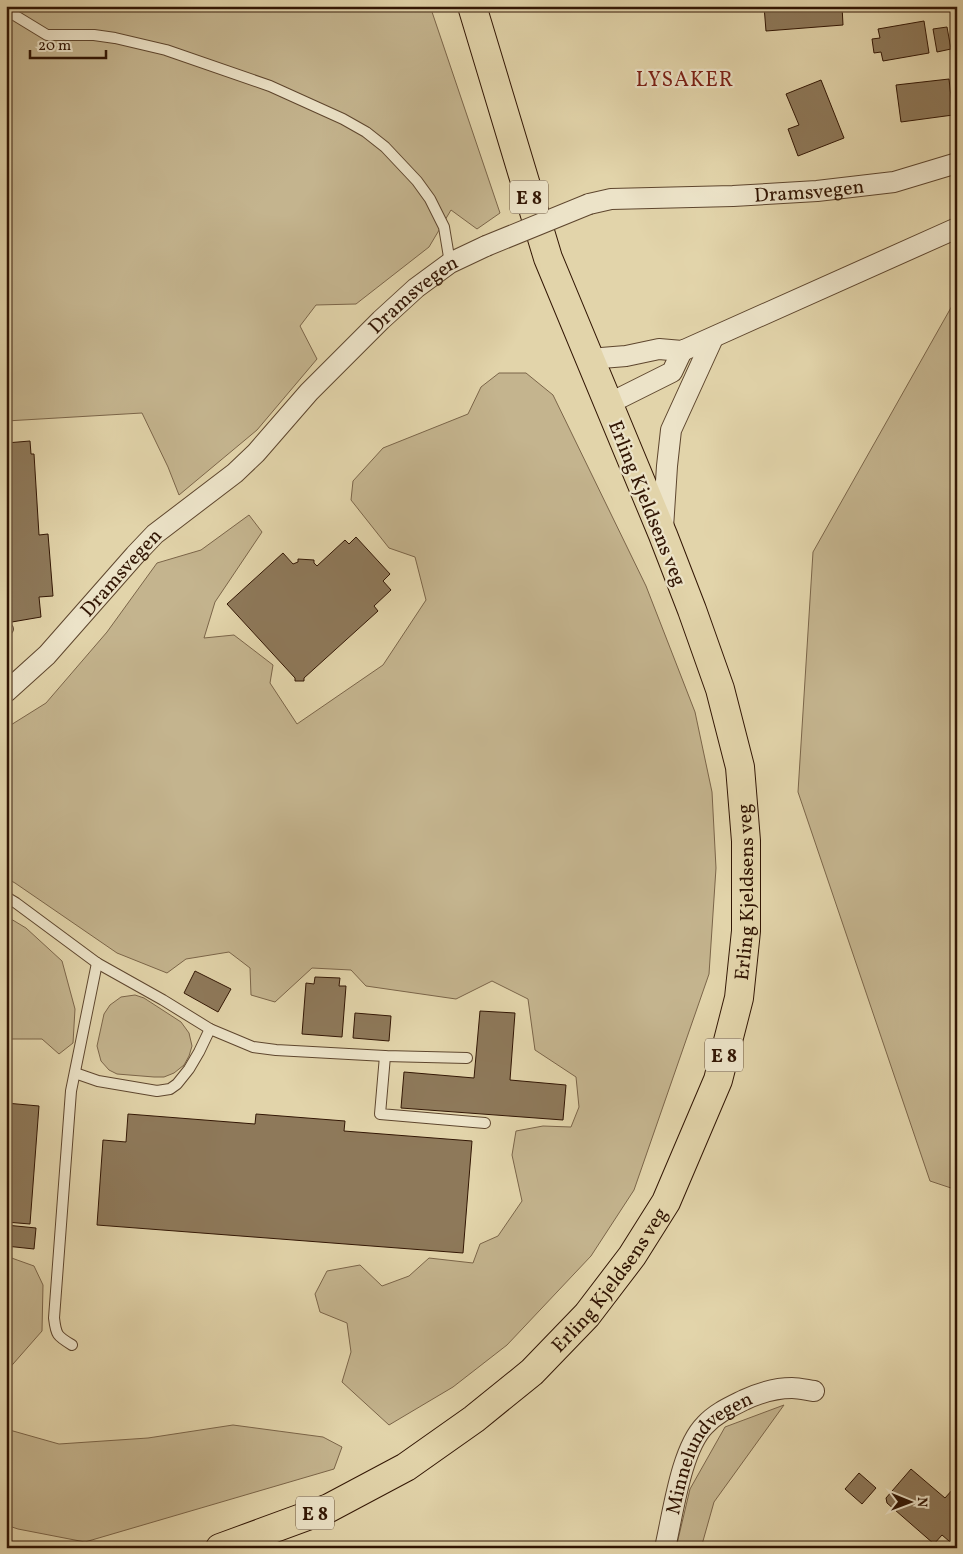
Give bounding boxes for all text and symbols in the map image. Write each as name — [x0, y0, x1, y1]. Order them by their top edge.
scale bar — [30, 28, 106, 60]
text: 20 m — [38, 36, 71, 57]
district label: LYSAKER — [636, 66, 734, 95]
street label: Dramsvegen — [753, 174, 866, 211]
road number: E 8 — [510, 180, 548, 213]
street label: Dramsvegen — [363, 249, 463, 341]
street label: Erling Kjeldsens veg — [600, 417, 692, 591]
street label: Dramsvegen — [75, 523, 169, 624]
street label: Erling Kjeldsens veg — [729, 803, 762, 982]
road number: E 8 — [705, 1038, 743, 1072]
street label: Erling Kjeldsens veg — [546, 1202, 675, 1360]
street label: Minnelundvegen — [660, 1386, 758, 1517]
north arrow — [886, 1476, 936, 1526]
road number: E 8 — [296, 1496, 334, 1530]
text: N — [912, 1497, 931, 1507]

